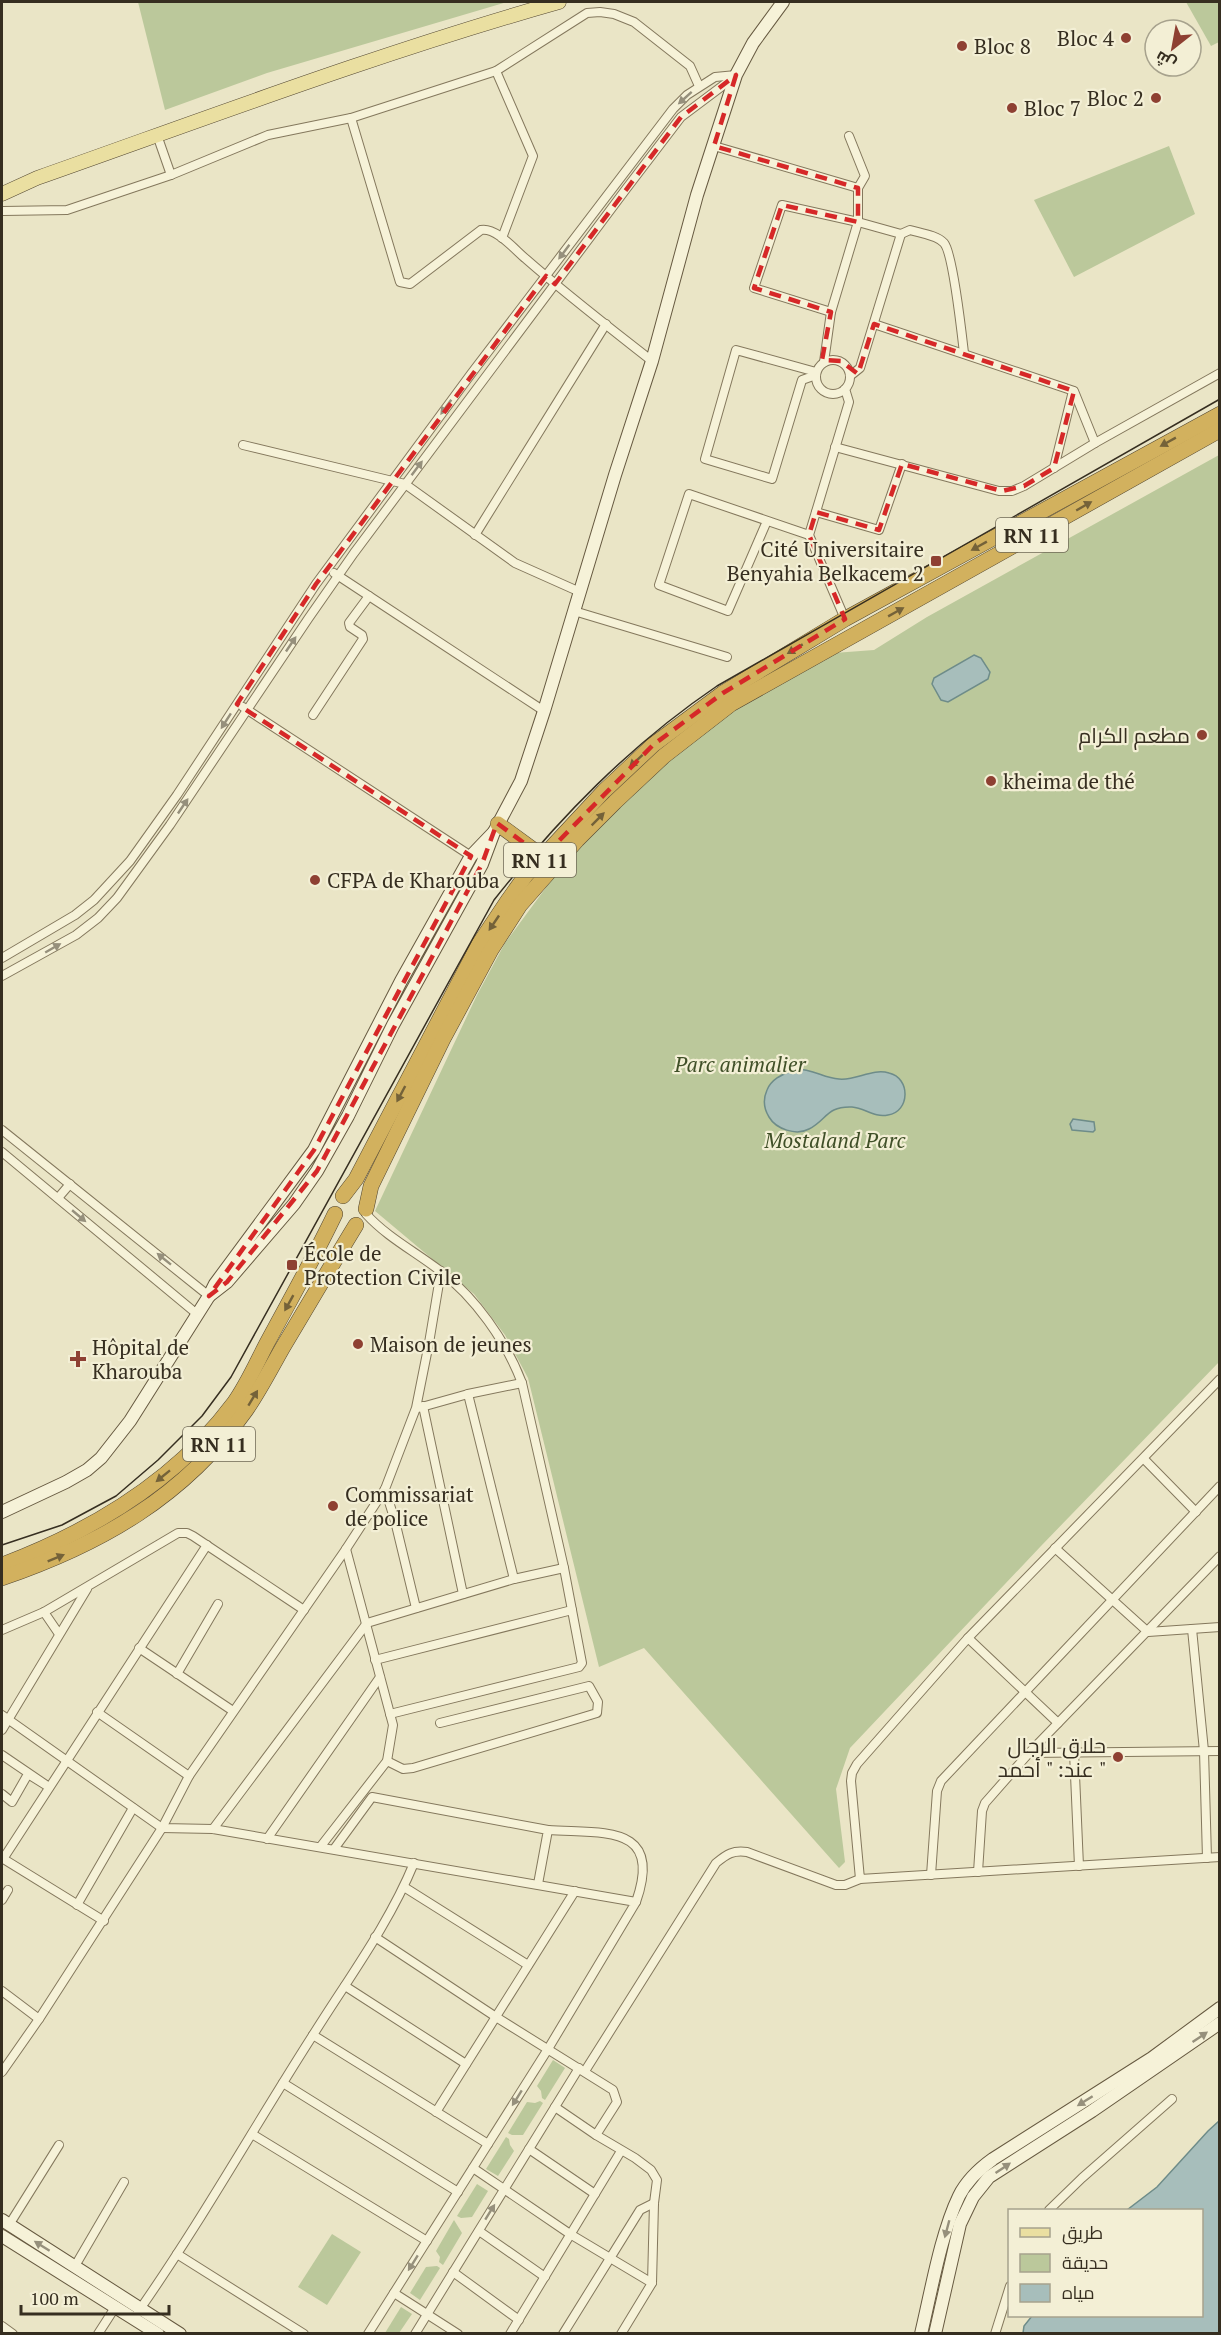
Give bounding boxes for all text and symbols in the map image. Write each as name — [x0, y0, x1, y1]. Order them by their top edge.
north arrow — [1143, 18, 1203, 78]
place label: Bloc 4 — [1057, 24, 1115, 52]
marker: Bloc 4 — [1119, 31, 1133, 45]
place label: Bloc 8 — [974, 32, 1031, 60]
marker: Bloc 8 — [955, 39, 969, 53]
text: ش — [1151, 46, 1180, 76]
place label: Bloc 2 — [1087, 84, 1144, 112]
one-way arrow — [677, 91, 692, 105]
marker: Bloc 2 — [1149, 91, 1163, 105]
place label: Bloc 7 — [1024, 94, 1081, 122]
marker: Bloc 7 — [1005, 101, 1019, 115]
one-way arrow — [559, 244, 571, 259]
one-way arrow — [441, 399, 453, 414]
one-way arrow — [1159, 437, 1176, 447]
one-way arrow — [411, 461, 423, 477]
one-way arrow — [1076, 501, 1093, 511]
road number: RN 11 — [996, 518, 1068, 552]
place label: Cité Universitaire Benyahia Belkacem 2 — [727, 535, 924, 587]
one-way arrow — [970, 541, 987, 551]
marker: Cité Universitaire Benyahia Belkacem 2 — [929, 554, 943, 568]
one-way arrow — [887, 607, 904, 617]
one-way arrow — [285, 636, 296, 652]
one-way arrow — [787, 644, 803, 655]
one-way arrow — [221, 713, 232, 729]
place label: مطعم الكرام — [1078, 721, 1190, 750]
marker: مطعم الكرام — [1195, 728, 1209, 742]
one-way arrow — [629, 754, 644, 767]
place label: kheima de thé — [1003, 767, 1135, 795]
marker: kheima de thé — [984, 774, 998, 788]
one-way arrow — [177, 798, 188, 814]
one-way arrow — [590, 813, 604, 827]
road number: RN 11 — [504, 843, 576, 877]
place label: CFPA de Kharouba — [327, 866, 500, 894]
marker: CFPA de Kharouba — [308, 873, 322, 887]
one-way arrow — [488, 914, 499, 931]
one-way arrow — [45, 943, 61, 954]
park label: Parc animalier — [673, 1050, 806, 1078]
one-way arrow — [396, 1086, 406, 1103]
park label: Mostaland Parc — [763, 1126, 907, 1154]
one-way arrow — [71, 1209, 86, 1222]
place label: École de Protection Civile — [304, 1239, 461, 1291]
one-way arrow — [156, 1254, 171, 1266]
marker: École de Protection Civile — [285, 1258, 299, 1272]
one-way arrow — [284, 1295, 294, 1312]
place label: Maison de jeunes — [370, 1330, 532, 1358]
place label: Hôpital de Kharouba — [92, 1333, 189, 1385]
marker: Maison de jeunes — [351, 1337, 365, 1351]
marker: Hôpital de Kharouba — [69, 1350, 87, 1368]
one-way arrow — [248, 1390, 259, 1406]
road number: RN 11 — [183, 1427, 255, 1461]
one-way arrow — [156, 1469, 171, 1482]
place label: Commissariat de police — [345, 1480, 474, 1532]
marker: Commissariat de police — [326, 1499, 340, 1513]
one-way arrow — [48, 1553, 66, 1563]
place label: حلاق الرجال عند: " أحمد " — [998, 1731, 1106, 1783]
marker: حلاق الرجال عند: " أحمد " — [1111, 1750, 1125, 1764]
one-way arrow — [1192, 2032, 1208, 2043]
one-way arrow — [511, 2090, 522, 2106]
one-way arrow — [1077, 2095, 1093, 2106]
one-way arrow — [994, 2162, 1010, 2174]
one-way arrow — [485, 2204, 496, 2220]
legend — [1008, 2209, 1203, 2317]
one-way arrow — [942, 2220, 952, 2238]
text: طريق — [1062, 2220, 1103, 2245]
one-way arrow — [34, 2240, 50, 2251]
text: حديقة — [1062, 2250, 1108, 2274]
one-way arrow — [407, 2255, 418, 2271]
scale bar — [21, 2278, 170, 2316]
text: مياه — [1062, 2280, 1095, 2304]
text: 100 m — [30, 2286, 79, 2310]

